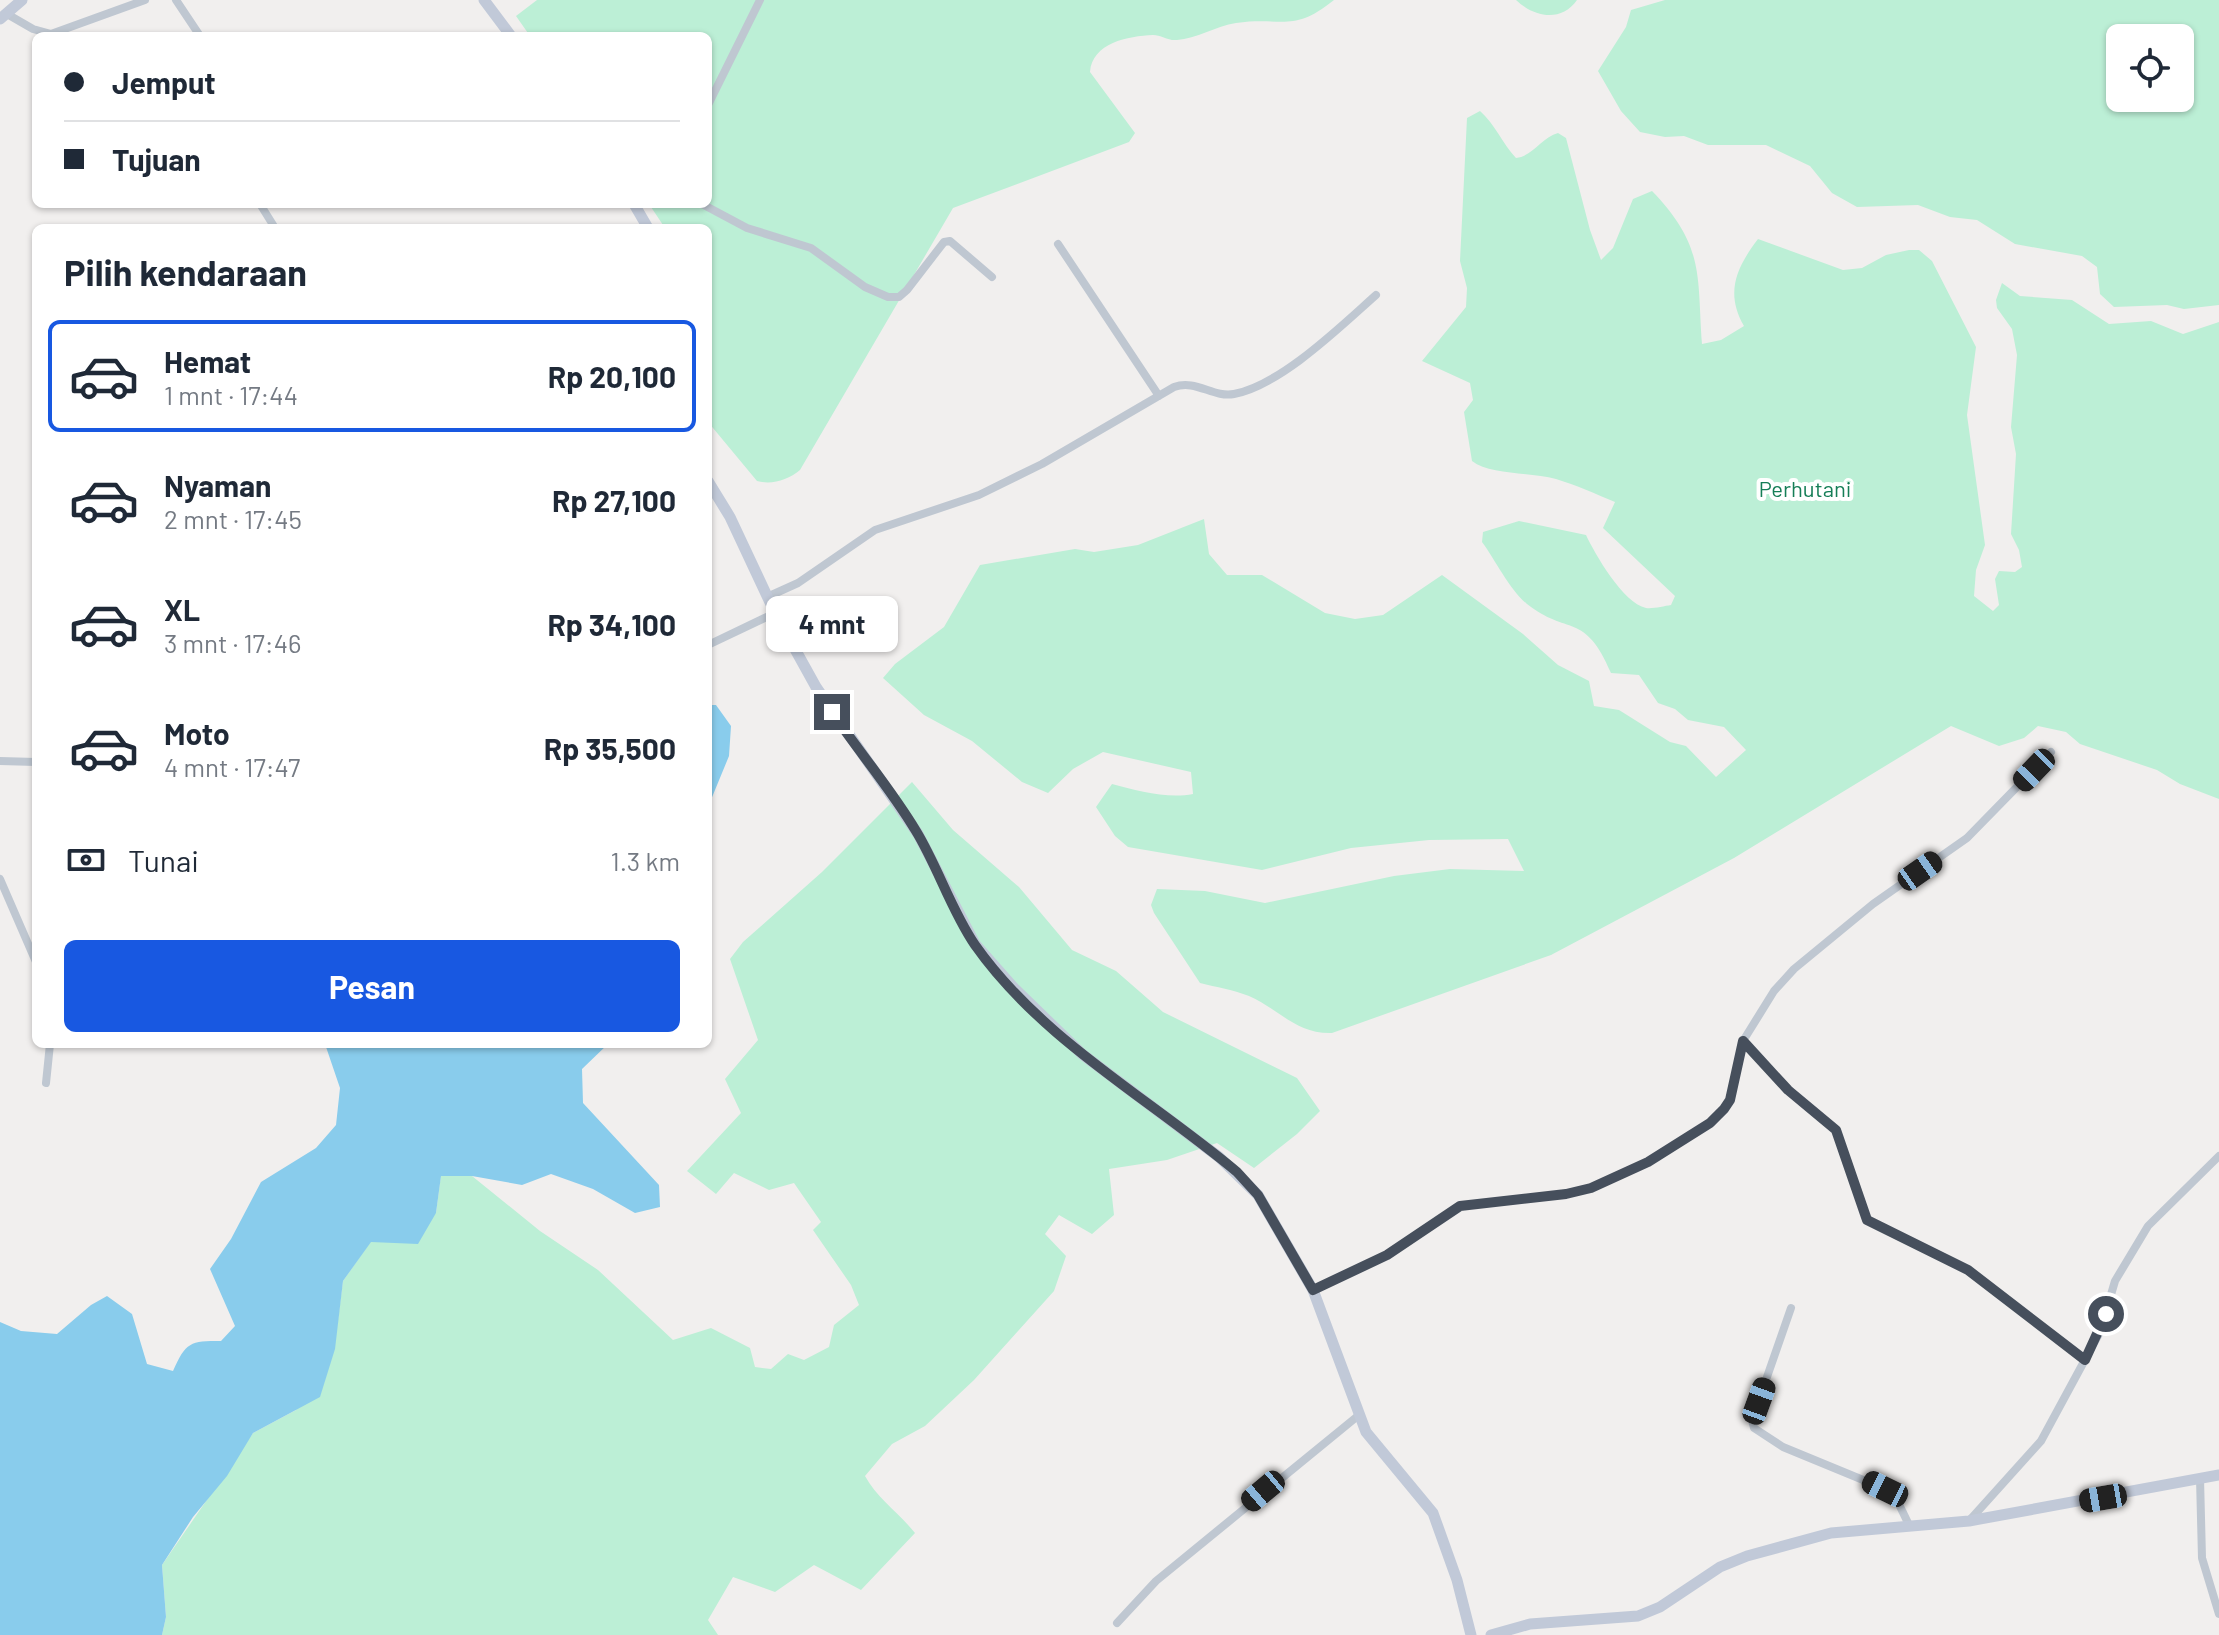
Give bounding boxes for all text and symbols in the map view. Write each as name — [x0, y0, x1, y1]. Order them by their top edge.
map controls — [2106, 24, 2194, 112]
button: locate — [2106, 24, 2194, 112]
text: Jemput — [112, 64, 216, 100]
text: Tujuan — [112, 141, 201, 177]
text: Pilih kendaraan — [64, 250, 307, 293]
icon: car — [68, 340, 140, 412]
text: Hemat — [164, 343, 251, 379]
text: Rp 20,100 — [548, 358, 676, 394]
text: 1 mnt · 17:44 — [164, 379, 298, 410]
icon: car — [68, 464, 140, 536]
text: Nyaman — [164, 467, 271, 503]
park label: Perhutani — [1759, 475, 1851, 501]
text: Rp 27,100 — [552, 482, 676, 518]
text: 2 mnt · 17:45 — [164, 503, 302, 534]
icon: car — [68, 588, 140, 660]
text: XL — [164, 591, 200, 627]
callout: 4 mnt — [766, 596, 898, 652]
text: Rp 34,100 — [547, 606, 676, 642]
text: 4 mnt — [799, 608, 865, 639]
text: 3 mnt · 17:46 — [164, 627, 301, 658]
route end — [814, 694, 850, 730]
icon: car — [68, 712, 140, 784]
text: Moto — [164, 715, 230, 751]
text: Rp 35,500 — [544, 730, 676, 766]
car — [2009, 744, 2059, 796]
text: 4 mnt · 17:47 — [164, 751, 300, 782]
icon: cash — [64, 838, 108, 882]
text: Tunai — [128, 842, 199, 878]
text: 1.3 km — [611, 845, 680, 876]
car — [1893, 847, 1947, 895]
button: Pesan — [64, 940, 680, 1032]
route start — [2088, 1296, 2124, 1332]
car — [1740, 1374, 1778, 1428]
car — [1237, 1466, 1289, 1516]
car — [1858, 1468, 1912, 1510]
car — [2077, 1482, 2129, 1514]

